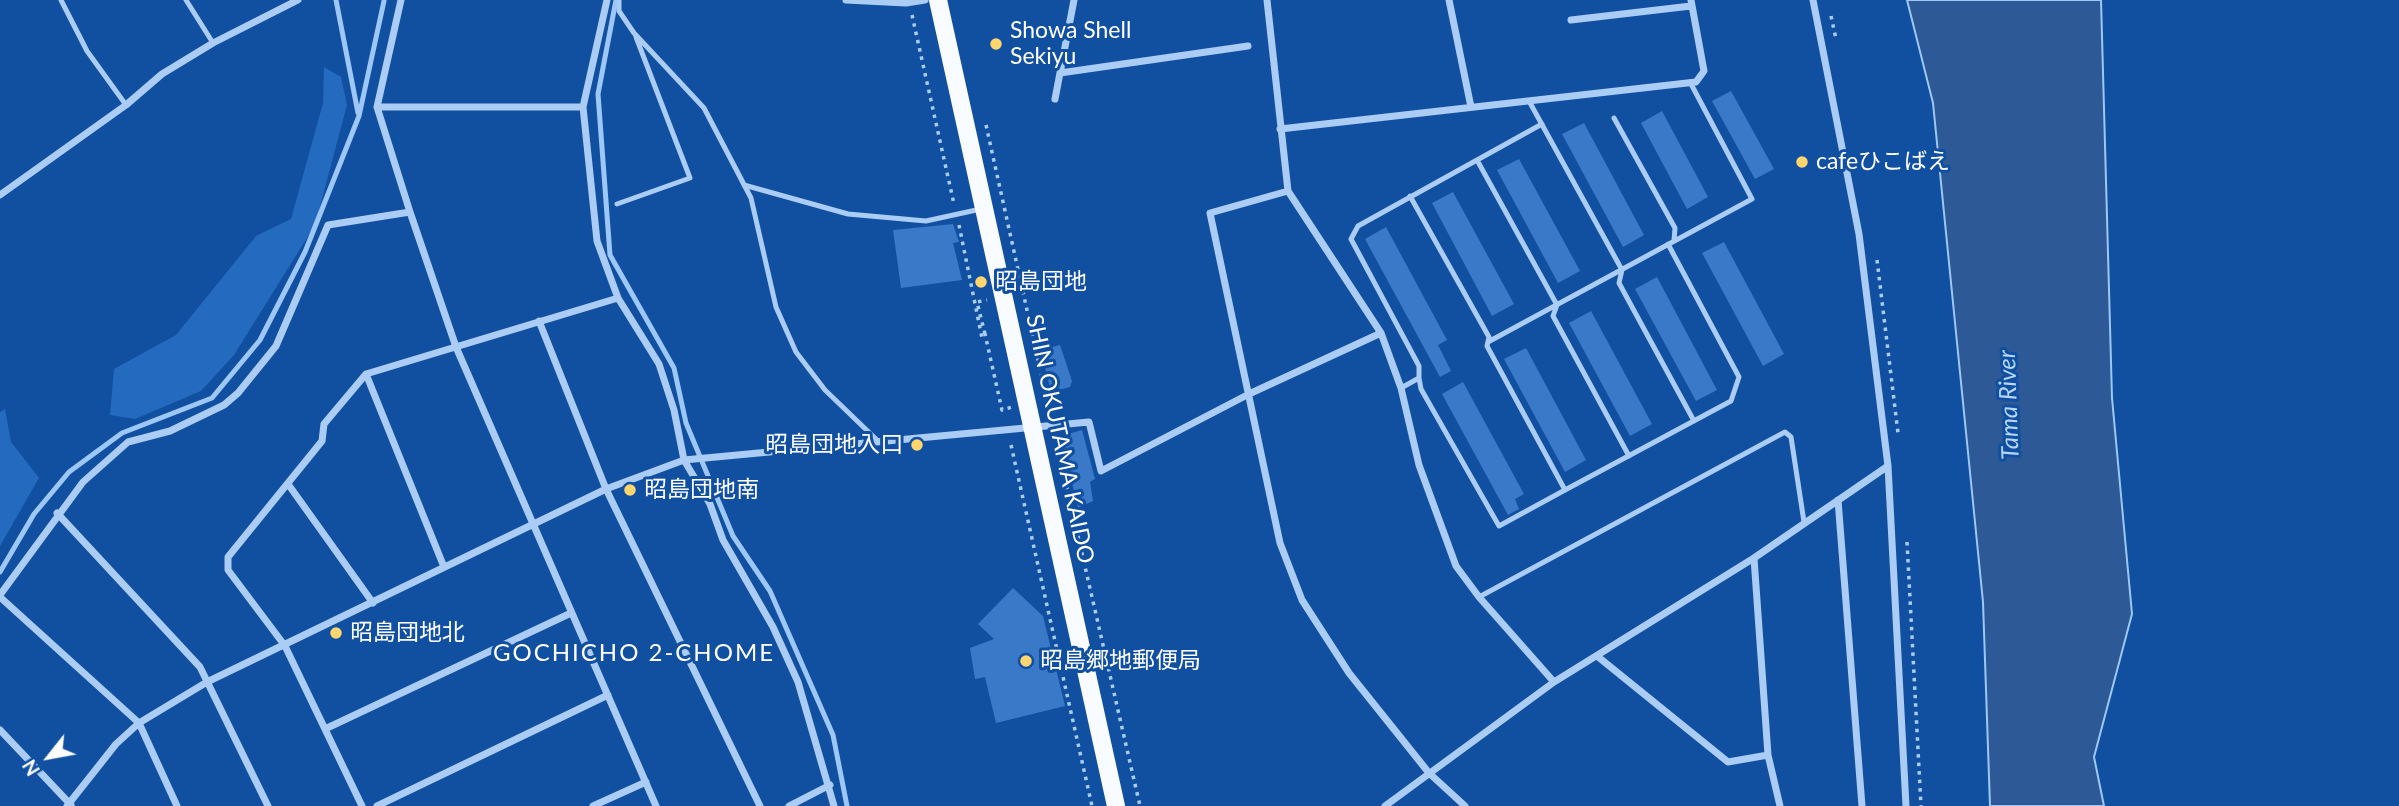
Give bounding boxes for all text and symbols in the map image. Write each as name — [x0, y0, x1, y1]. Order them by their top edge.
place label: Showa Shell Sekiyu — [1010, 17, 1131, 71]
marker: Showa Shell Sekiyu — [988, 36, 1004, 52]
place label: cafeひこばえ — [1816, 148, 1950, 176]
marker: cafeひこばえ — [1794, 154, 1810, 170]
place label: 昭島団地 — [995, 268, 1087, 296]
marker: 昭島団地 — [973, 274, 989, 290]
street label: SHIN OKUTAMA KAIDO — [1020, 312, 1100, 566]
water label: Tama River — [1993, 350, 2025, 460]
place label: 昭島団地入口 — [765, 431, 903, 459]
marker: 昭島団地入口 — [909, 437, 925, 453]
place label: 昭島団地南 — [644, 476, 759, 504]
marker: 昭島団地南 — [622, 482, 638, 498]
place label: 昭島団地北 — [350, 619, 465, 647]
marker: 昭島団地北 — [328, 625, 344, 641]
district label: GOCHICHO 2-CHOME — [495, 639, 773, 667]
place label: 昭島郷地郵便局 — [1040, 647, 1201, 675]
marker: 昭島郷地郵便局 — [1018, 653, 1034, 669]
north arrow — [14, 722, 84, 792]
text: N — [17, 756, 44, 780]

